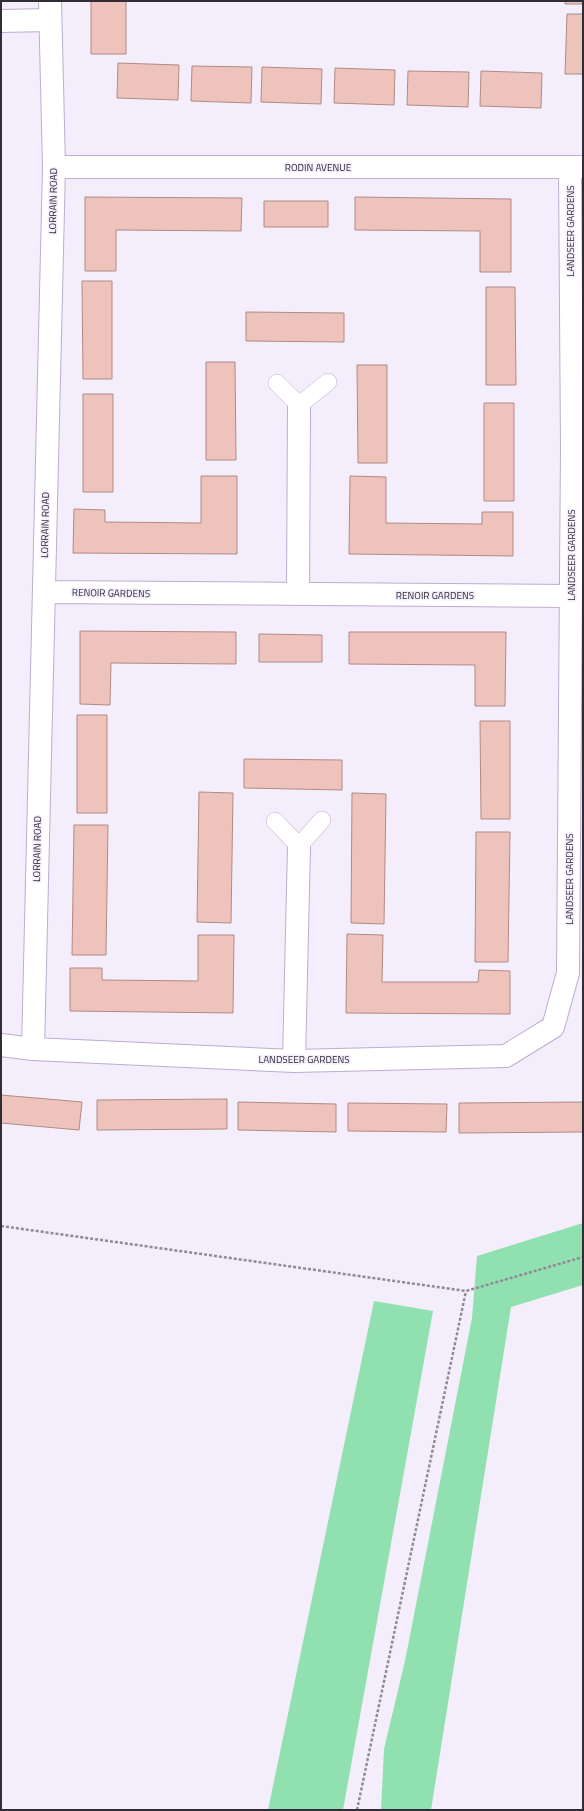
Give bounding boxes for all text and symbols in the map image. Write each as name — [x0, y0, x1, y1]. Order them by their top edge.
street label: RODIN AVENUE — [285, 160, 352, 175]
street label: LORRAIN ROAD — [45, 168, 61, 234]
street label: LANDSEER GARDENS — [563, 185, 578, 277]
street label: LORRAIN ROAD — [37, 492, 53, 558]
street label: LANDSEER GARDENS — [564, 509, 579, 601]
street label: RENOIR GARDENS — [72, 585, 150, 601]
street label: RENOIR GARDENS — [396, 588, 474, 603]
street label: LORRAIN ROAD — [29, 816, 45, 882]
street label: LANDSEER GARDENS — [562, 833, 577, 925]
street label: LANDSEER GARDENS — [258, 1052, 350, 1067]

